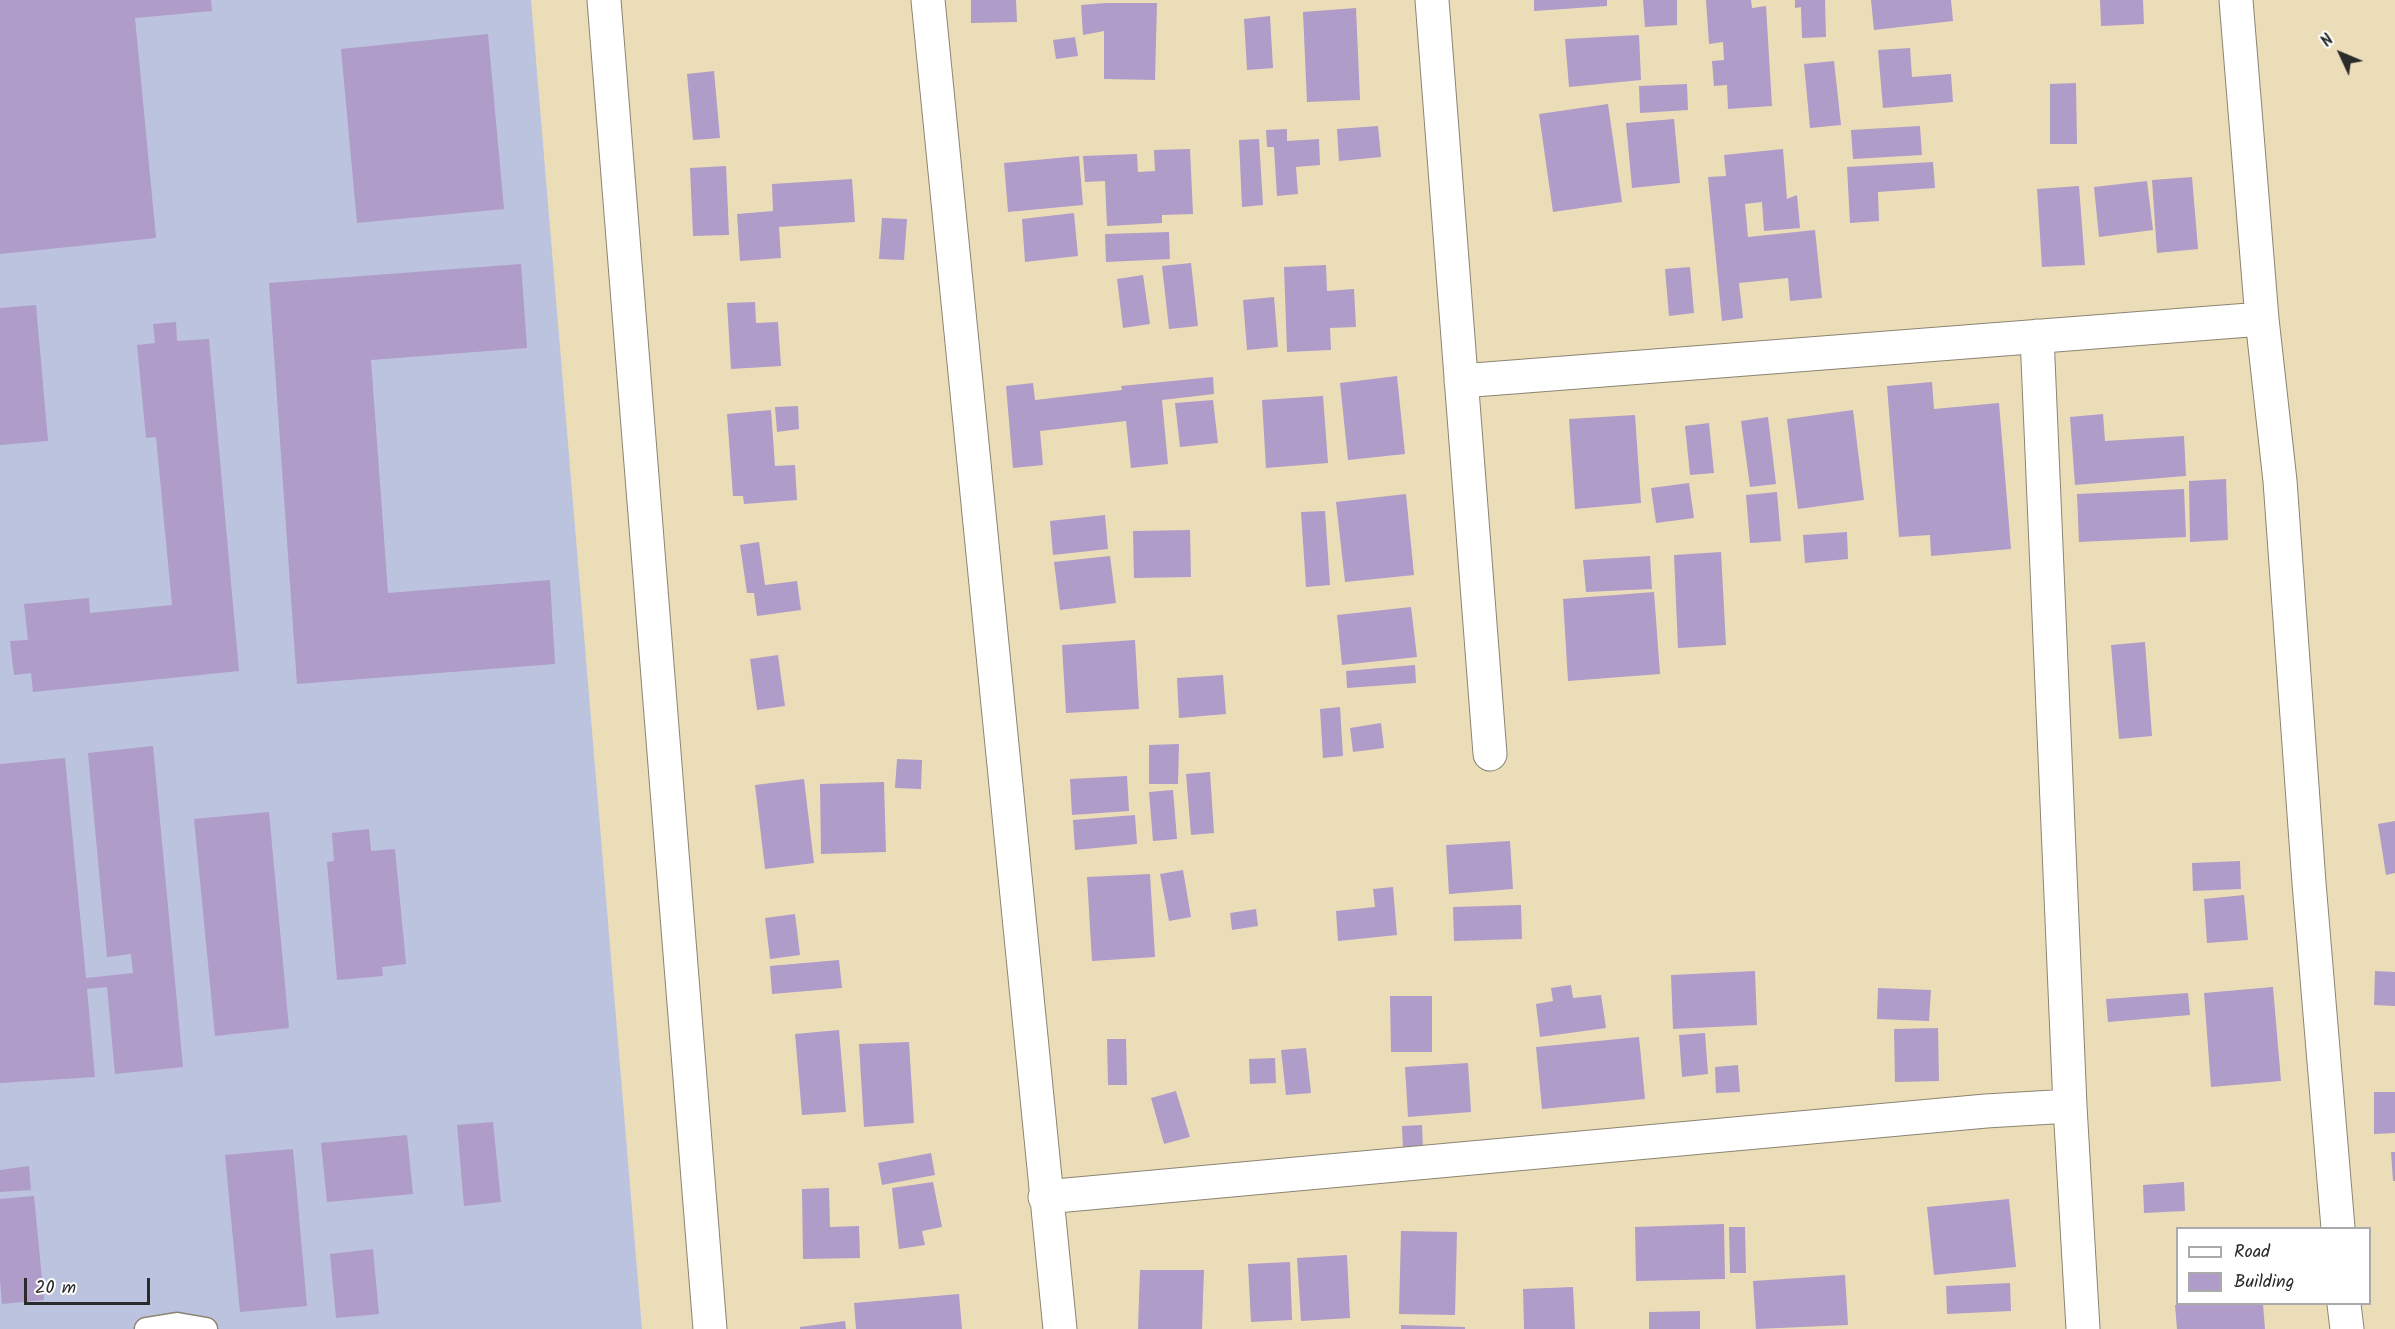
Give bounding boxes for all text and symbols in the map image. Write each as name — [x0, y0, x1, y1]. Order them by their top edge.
north arrow — [2311, 24, 2371, 84]
text: N — [2315, 29, 2340, 53]
legend — [2176, 1227, 2371, 1305]
text: Road — [2234, 1238, 2270, 1267]
scale bar — [27, 1266, 153, 1304]
text: Building — [2234, 1268, 2294, 1297]
text: 20 m — [35, 1274, 76, 1303]

